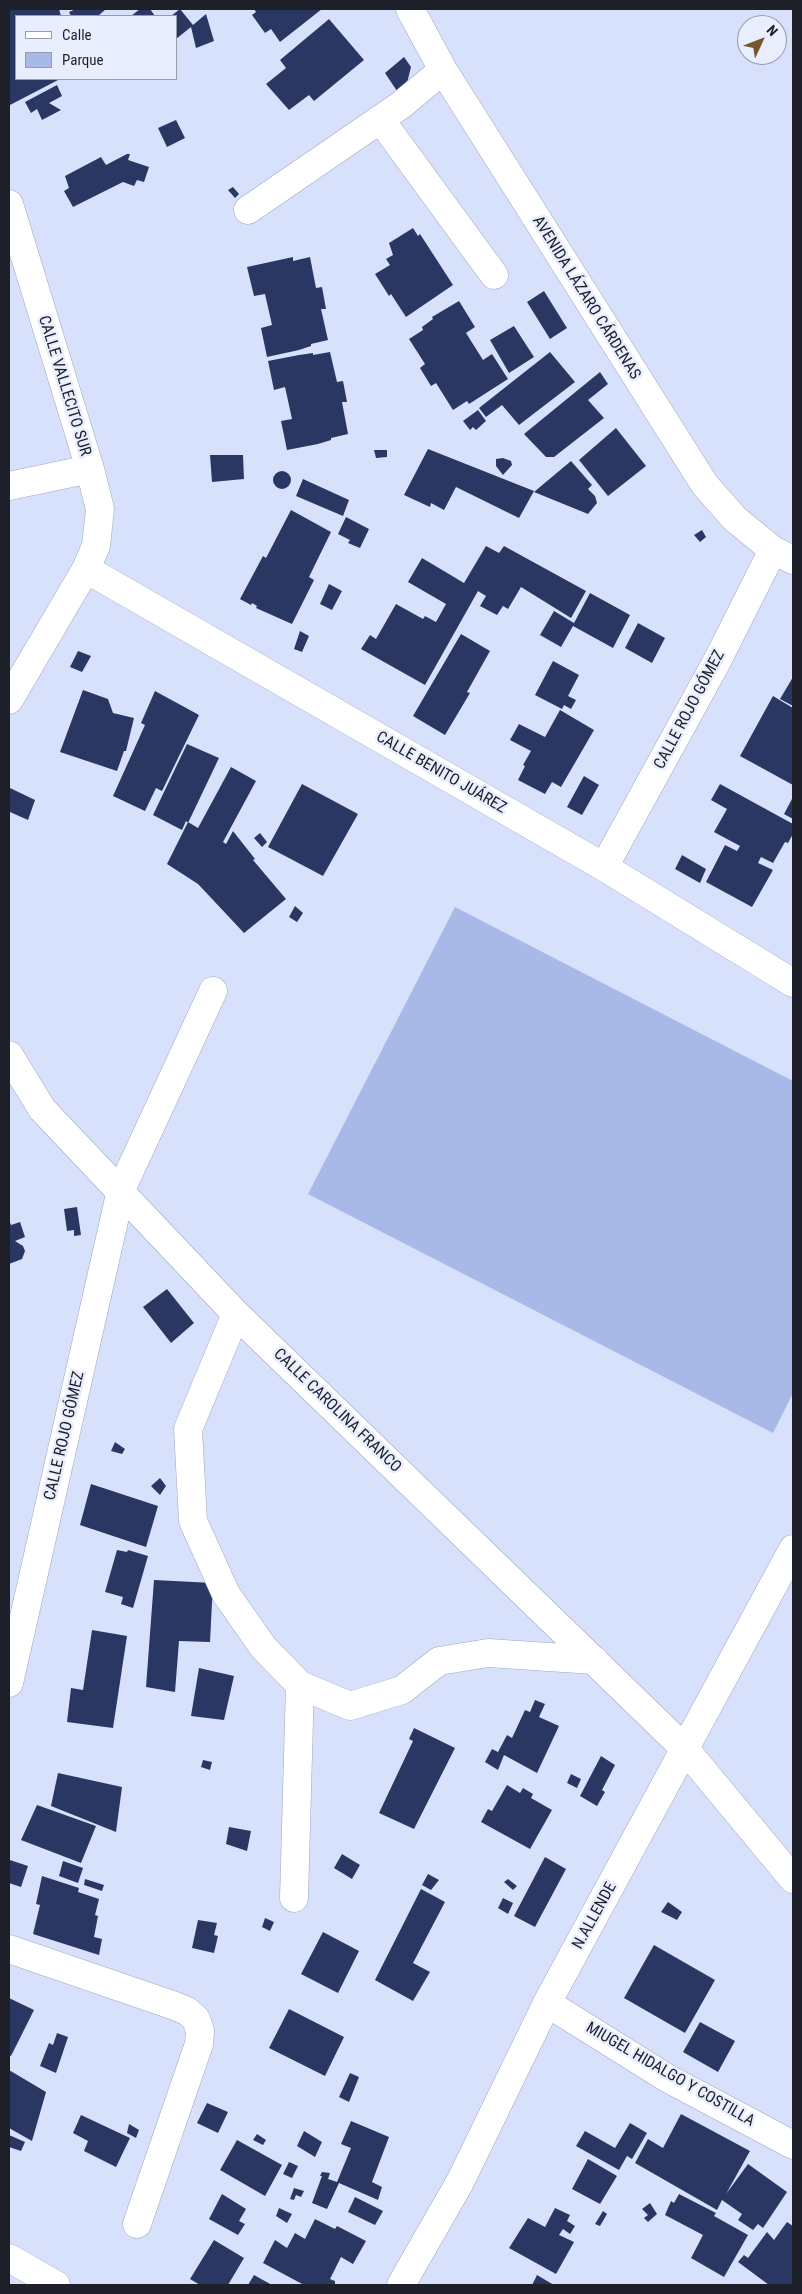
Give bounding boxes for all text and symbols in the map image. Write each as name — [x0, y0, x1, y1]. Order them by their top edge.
legend — [15, 15, 178, 80]
north arrow — [737, 15, 787, 65]
text: N — [763, 22, 781, 39]
text: Calle — [62, 26, 92, 44]
text: Parque — [62, 51, 104, 69]
street label: AVENIDA LÁZARO CÁRDENAS — [528, 213, 644, 383]
street label: CALLE VALLECITO SUR — [33, 313, 95, 459]
street label: CALLE ROJO GÓMEZ — [651, 647, 729, 773]
street label: CALLE BENITO JUÁREZ — [372, 728, 510, 818]
street label: CALLE CAROLINA FRANCO — [269, 1345, 405, 1477]
street label: CALLE ROJO GÓMEZ — [41, 1370, 89, 1502]
street label: N.ALLENDE — [569, 1879, 621, 1953]
street label: MIUGEL HIDALGO Y COSTILLA — [582, 2019, 758, 2131]

